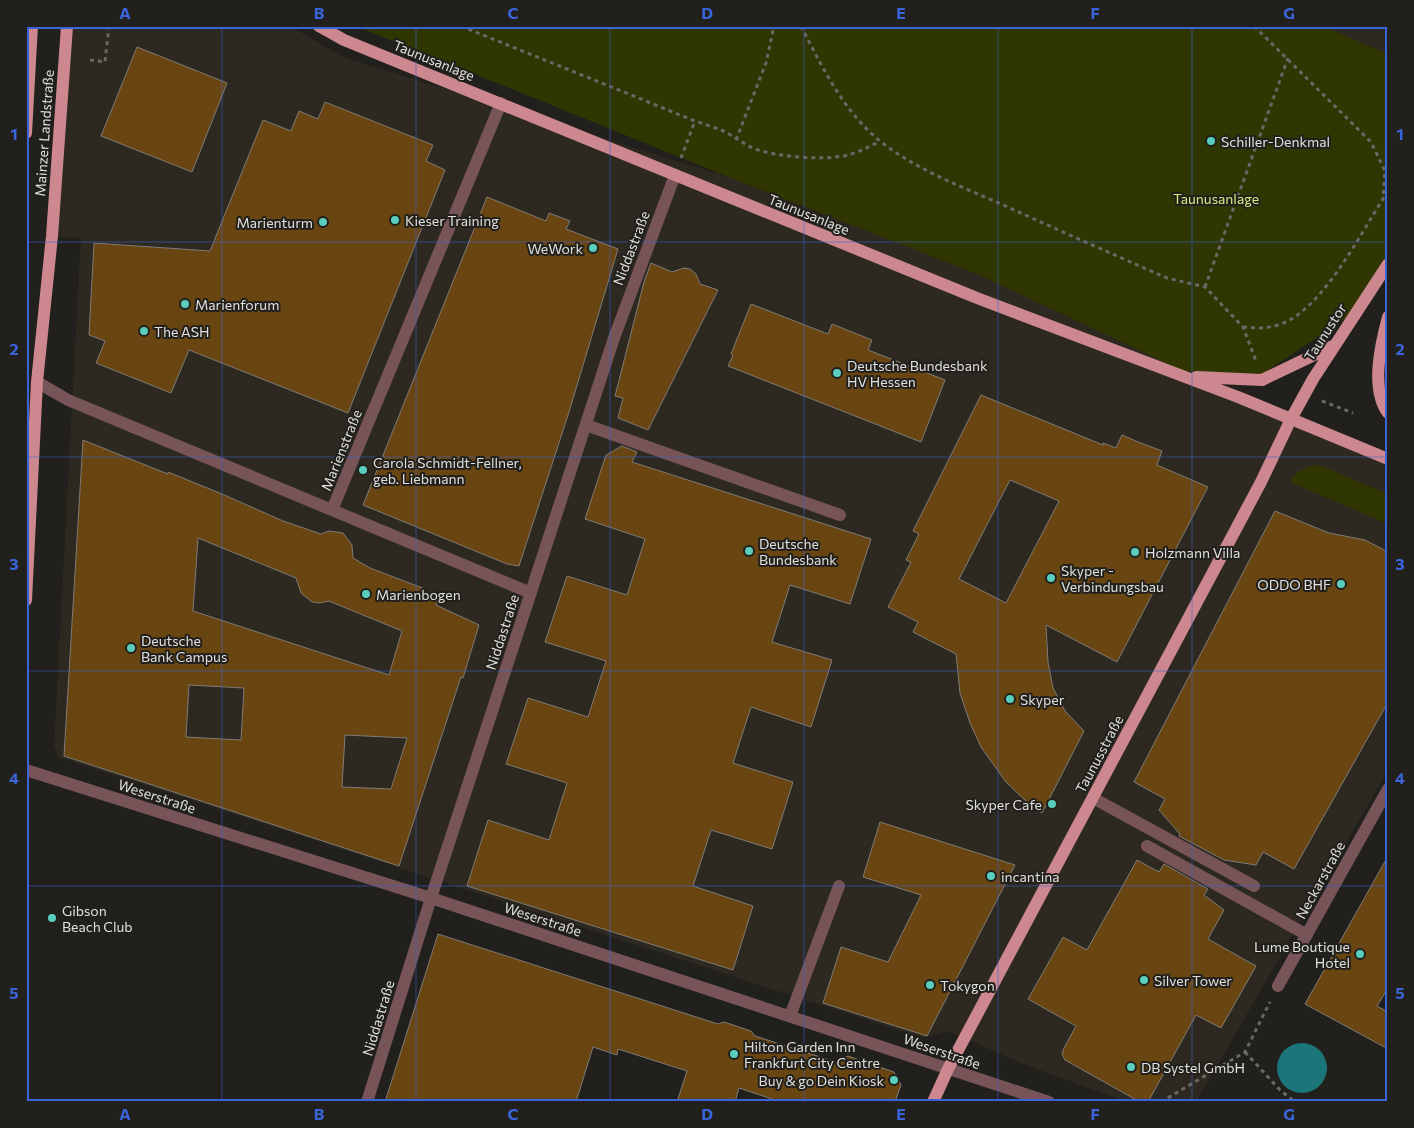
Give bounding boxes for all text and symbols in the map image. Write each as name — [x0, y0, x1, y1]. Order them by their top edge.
text: A — [119, 3, 131, 22]
text: B — [314, 3, 325, 22]
text: C — [508, 3, 519, 22]
text: D — [701, 3, 713, 22]
text: E — [896, 3, 906, 22]
text: F — [1090, 3, 1100, 22]
text: G — [1283, 3, 1295, 22]
street label: Taunusanlage — [391, 36, 477, 84]
street label: Mainzer Landstraße — [31, 69, 57, 197]
text: 1 — [10, 124, 18, 143]
text: 1 — [1396, 124, 1404, 143]
place label: Schiller-Denkmal — [1221, 133, 1330, 150]
marker: Schiller-Denkmal — [1205, 135, 1217, 147]
street label: Taunusanlage — [766, 190, 852, 238]
park label: Taunusanlage — [1173, 190, 1259, 207]
street label: Niddastraße — [609, 208, 653, 288]
place label: Kieser Training — [405, 212, 499, 229]
place label: Marienturm — [236, 214, 313, 231]
marker: Kieser Training — [389, 214, 401, 226]
marker: Marienturm — [317, 216, 329, 228]
place label: WeWork — [527, 240, 583, 257]
marker: WeWork — [587, 242, 599, 254]
place label: Marienforum — [195, 296, 279, 313]
marker: Marienforum — [179, 298, 191, 310]
street label: Taunustor — [1300, 300, 1350, 364]
place label: The ASH — [154, 323, 209, 340]
marker: The ASH — [138, 325, 150, 337]
text: 2 — [9, 339, 19, 358]
text: 2 — [1395, 339, 1405, 358]
place label: Deutsche Bundesbank HV Hessen — [847, 357, 988, 390]
marker: Deutsche Bundesbank HV Hessen — [831, 367, 843, 379]
street label: Marienstraße — [317, 407, 365, 493]
place label: Carola Schmidt-Fellner, geb. Liebmann — [373, 454, 522, 487]
marker: Carola Schmidt-Fellner, geb. Liebmann — [357, 464, 369, 476]
place label: Deutsche Bundesbank — [759, 535, 837, 568]
place label: Holzmann Villa — [1145, 544, 1240, 561]
marker: Deutsche Bundesbank — [743, 545, 755, 557]
marker: Holzmann Villa — [1129, 546, 1141, 558]
text: 3 — [9, 554, 19, 573]
text: 3 — [1395, 554, 1405, 573]
place label: Skyper - Verbindungsbau — [1061, 562, 1164, 595]
marker: Skyper - Verbindungsbau — [1045, 572, 1057, 584]
place label: ODDO BHF — [1257, 576, 1331, 593]
marker: ODDO BHF — [1335, 578, 1347, 590]
place label: Marienbogen — [376, 586, 461, 603]
marker: Marienbogen — [360, 588, 372, 600]
street label: Niddastraße — [482, 592, 522, 672]
place label: Deutsche Bank Campus — [141, 632, 227, 665]
marker: Deutsche Bank Campus — [125, 642, 137, 654]
place label: Skyper — [1020, 691, 1065, 708]
marker: Skyper — [1004, 693, 1016, 705]
street label: Taunusstraße — [1071, 712, 1127, 796]
text: 4 — [9, 768, 19, 787]
text: 4 — [1395, 768, 1405, 787]
street label: Weserstraße — [116, 775, 198, 817]
place label: Skyper Cafe — [966, 796, 1042, 813]
marker: Skyper Cafe — [1046, 798, 1058, 810]
street label: Neckarstraße — [1292, 838, 1348, 922]
place label: incantina — [1001, 868, 1060, 885]
marker: incantina — [985, 870, 997, 882]
street label: Weserstraße — [502, 898, 584, 940]
place label: Gibson Beach Club — [62, 902, 133, 935]
marker: Gibson Beach Club — [46, 912, 58, 924]
place label: Lume Boutique Hotel — [1254, 938, 1350, 971]
marker: Lume Boutique Hotel — [1354, 948, 1366, 960]
place label: Silver Tower — [1154, 972, 1232, 989]
marker: Silver Tower — [1138, 974, 1150, 986]
place label: Tokygon — [940, 977, 995, 994]
street label: Niddastraße — [358, 978, 398, 1058]
marker: Tokygon — [924, 979, 936, 991]
text: 5 — [9, 983, 19, 1002]
text: 5 — [1395, 983, 1405, 1002]
street label: Weserstraße — [901, 1030, 983, 1072]
place label: Hilton Garden Inn Frankfurt City Centre — [744, 1038, 880, 1071]
marker: Hilton Garden Inn Frankfurt City Centre — [728, 1048, 740, 1060]
place label: DB Systel GmbH — [1141, 1059, 1245, 1076]
marker: DB Systel GmbH — [1125, 1061, 1137, 1073]
place label: Buy & go Dein Kiosk — [759, 1072, 884, 1089]
marker: Buy & go Dein Kiosk — [888, 1074, 900, 1086]
text: A — [119, 1104, 131, 1123]
text: B — [314, 1104, 325, 1123]
text: C — [508, 1104, 519, 1123]
text: D — [701, 1104, 713, 1123]
text: E — [896, 1104, 906, 1123]
text: F — [1090, 1104, 1100, 1123]
text: G — [1283, 1104, 1295, 1123]

